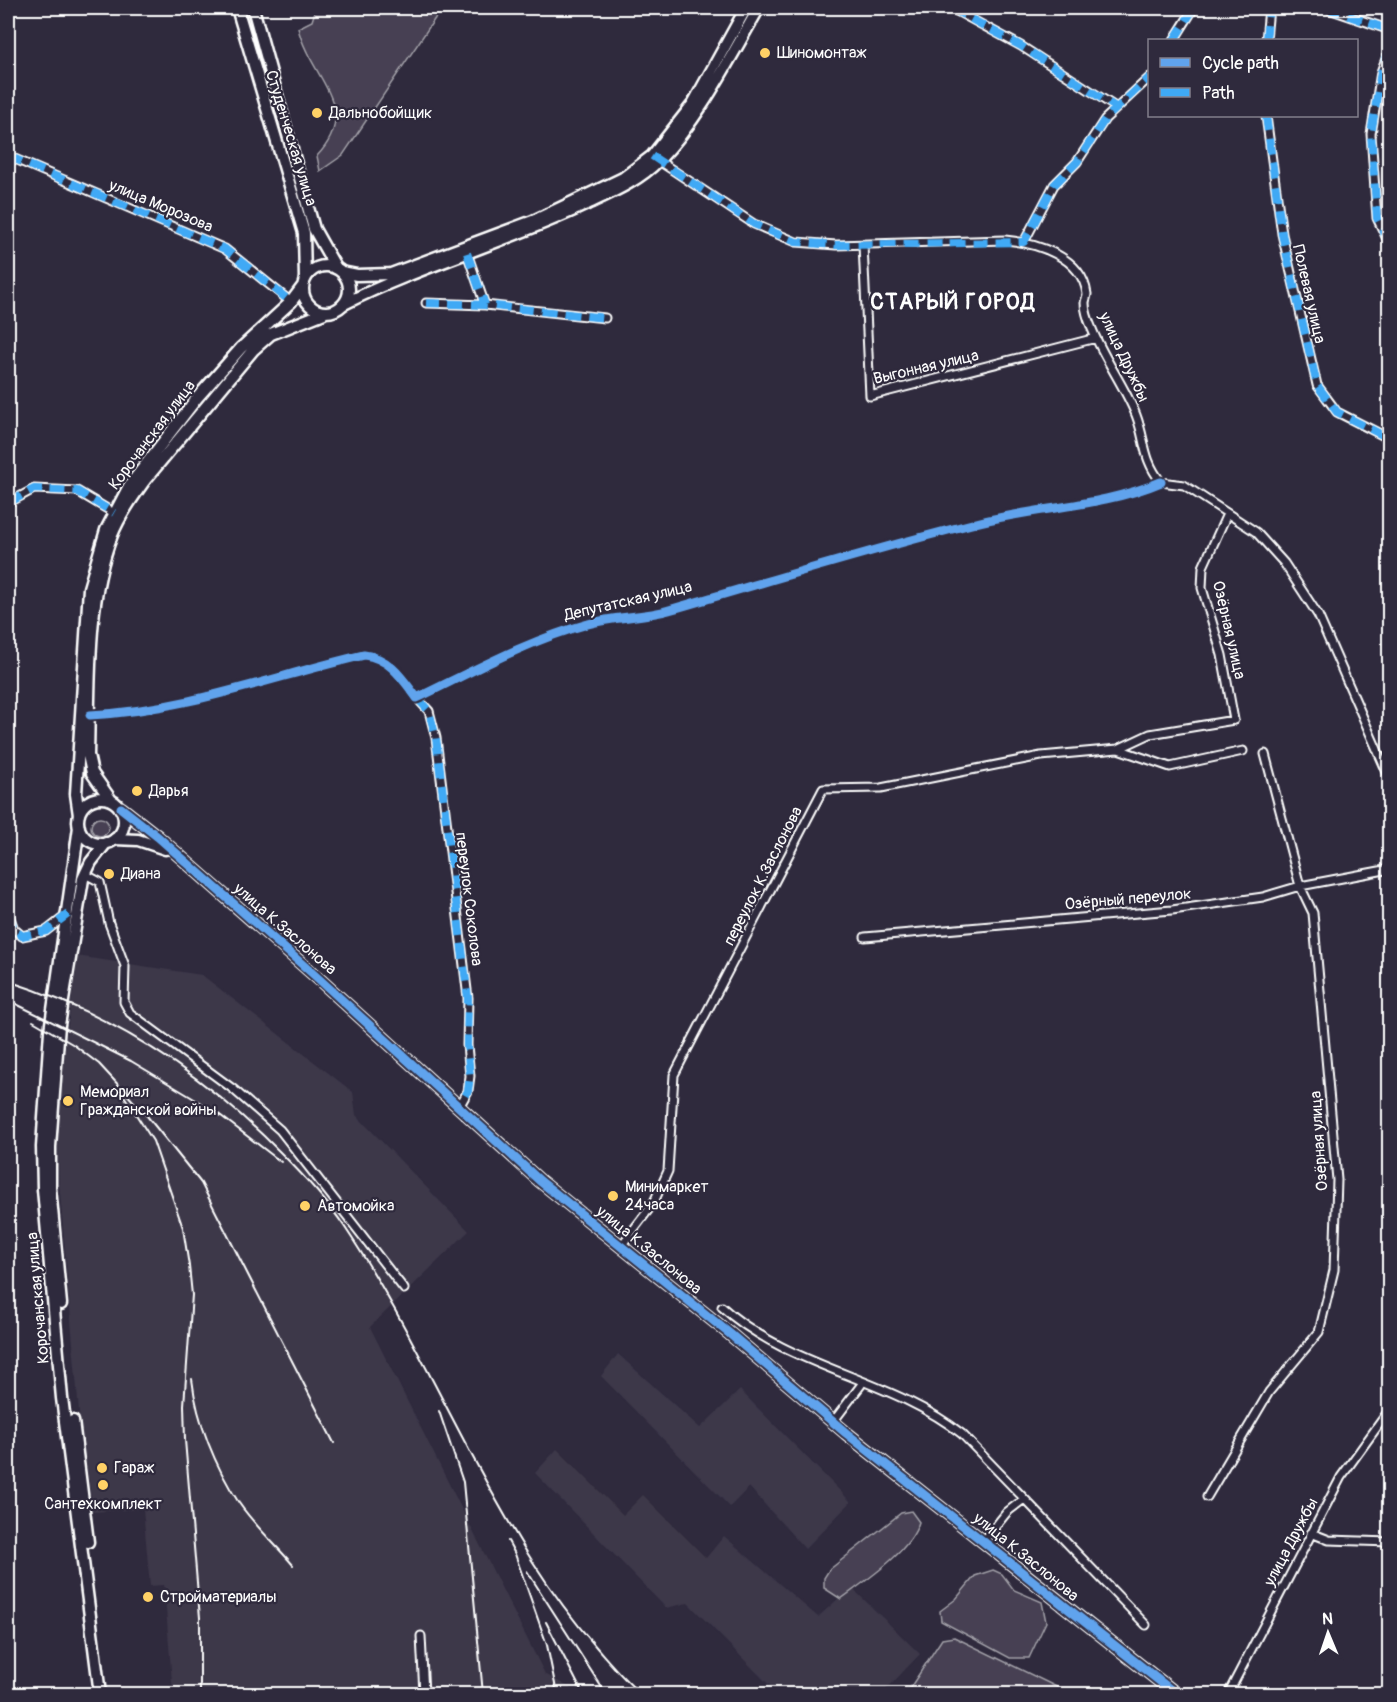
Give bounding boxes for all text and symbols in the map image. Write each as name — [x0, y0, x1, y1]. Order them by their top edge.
legend — [1148, 39, 1358, 117]
place label: Шиномонтаж — [777, 43, 867, 63]
marker: Шиномонтаж — [758, 46, 772, 60]
text: Cycle path — [1202, 52, 1279, 75]
street label: Студенческая улица — [261, 68, 321, 208]
text: Path — [1202, 82, 1235, 105]
place label: Дальнобойщик — [328, 103, 432, 123]
marker: Дальнобойщик — [310, 106, 324, 120]
street label: улица Морозова — [105, 175, 216, 237]
street label: Полевая улица — [1288, 243, 1330, 345]
district label: СТАРЫЙ ГОРОД — [870, 288, 1036, 316]
street label: улица Дружбы — [1094, 308, 1154, 405]
street label: Выгонная улица — [871, 345, 981, 389]
street label: Корочанская улица — [104, 376, 200, 494]
street label: Депутатская улица — [561, 577, 694, 626]
street label: Озёрная улица — [1208, 579, 1250, 681]
place label: Дарья — [148, 781, 188, 801]
marker: Дарья — [130, 784, 144, 798]
street label: переулок К.Заслонова — [719, 803, 807, 949]
street label: переулок Соколова — [451, 831, 487, 967]
place label: Диана — [120, 864, 161, 884]
marker: Диана — [102, 867, 116, 881]
street label: улица К.Заслонова — [229, 878, 341, 979]
street label: Озёрный переулок — [1064, 884, 1192, 914]
place label: Мемориал Гражданской войны — [80, 1082, 216, 1120]
street label: Озёрная улица — [1306, 1090, 1332, 1192]
marker: Мемориал Гражданской войны — [61, 1094, 75, 1108]
place label: Минимаркет 24часа — [625, 1177, 708, 1215]
marker: Минимаркет 24часа — [606, 1189, 620, 1203]
place label: Автомойка — [317, 1196, 394, 1216]
marker: Автомойка — [298, 1199, 312, 1213]
street label: улица К.Заслонова — [591, 1201, 706, 1299]
street label: Корочанская улица — [22, 1231, 54, 1365]
place label: Гараж — [114, 1458, 155, 1478]
marker: Гараж — [95, 1461, 109, 1475]
marker: Сантехкомплект — [96, 1478, 110, 1492]
place label: Сантехкомплект — [44, 1494, 162, 1514]
street label: улица Дружбы — [1259, 1494, 1323, 1590]
street label: улица К.Заслонова — [968, 1508, 1083, 1606]
place label: Стройматериалы — [160, 1587, 276, 1607]
marker: Стройматериалы — [141, 1590, 155, 1604]
north arrow — [1298, 1603, 1358, 1663]
text: N — [1322, 1609, 1333, 1629]

